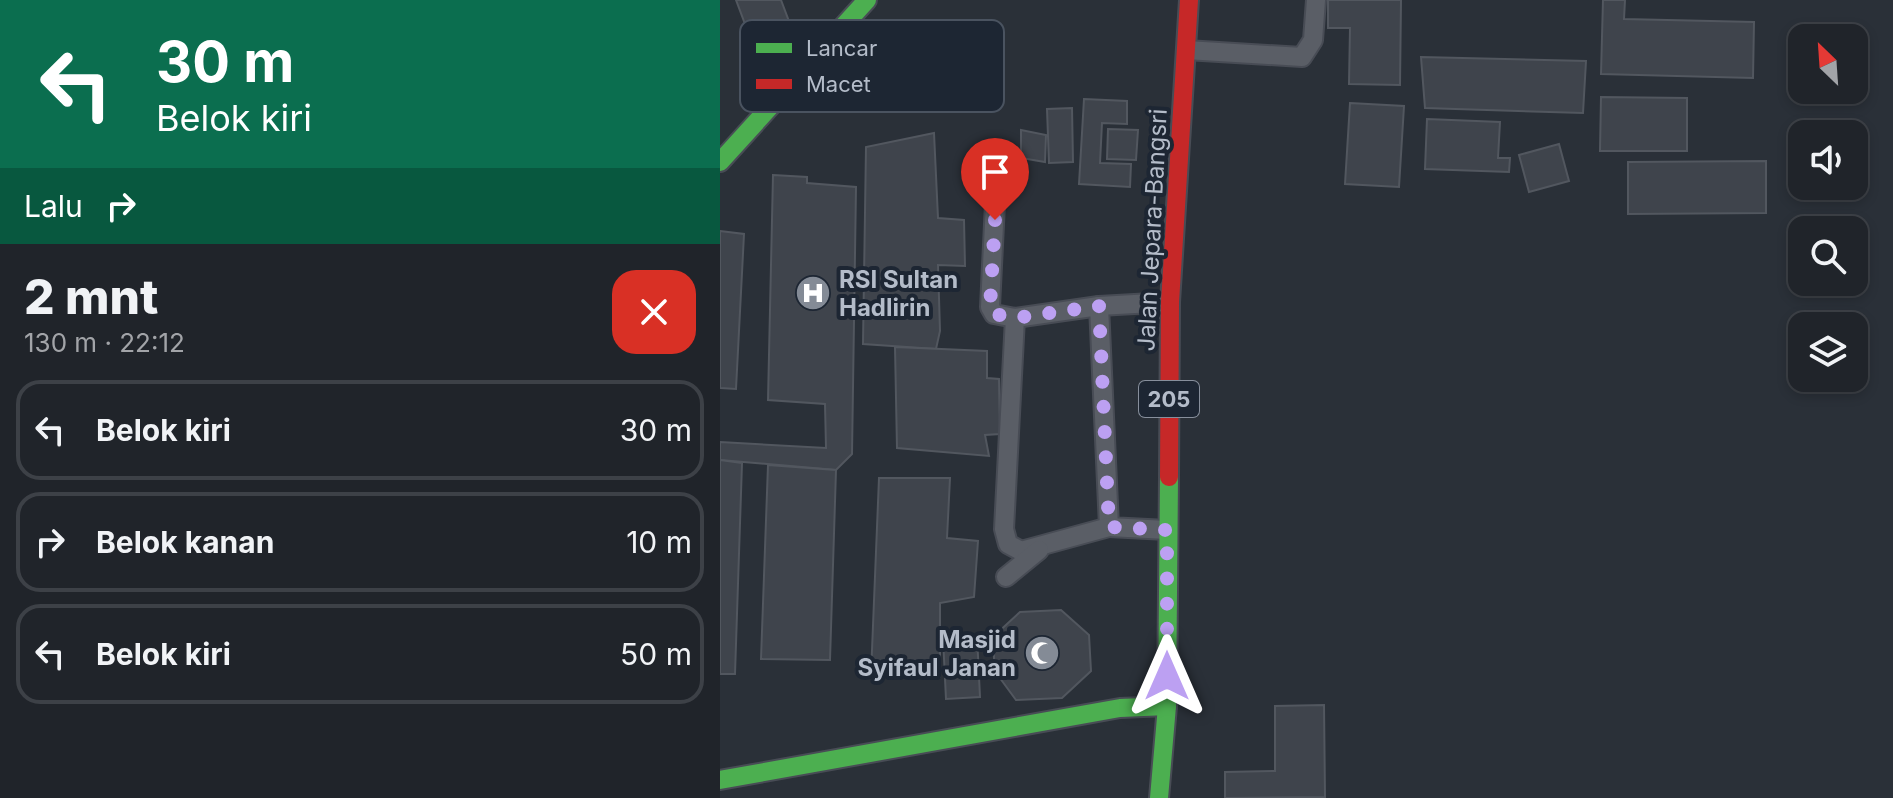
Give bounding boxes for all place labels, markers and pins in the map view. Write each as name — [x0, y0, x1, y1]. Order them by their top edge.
pin — [961, 138, 1029, 220]
place label: RSI Sultan Hadlirin — [839, 265, 958, 322]
hospital icon: RSI Sultan Hadlirin — [794, 274, 832, 312]
place label: Masjid Syifaul Janan — [857, 625, 1016, 682]
mosque icon: Masjid Syifaul Janan — [1023, 634, 1061, 672]

